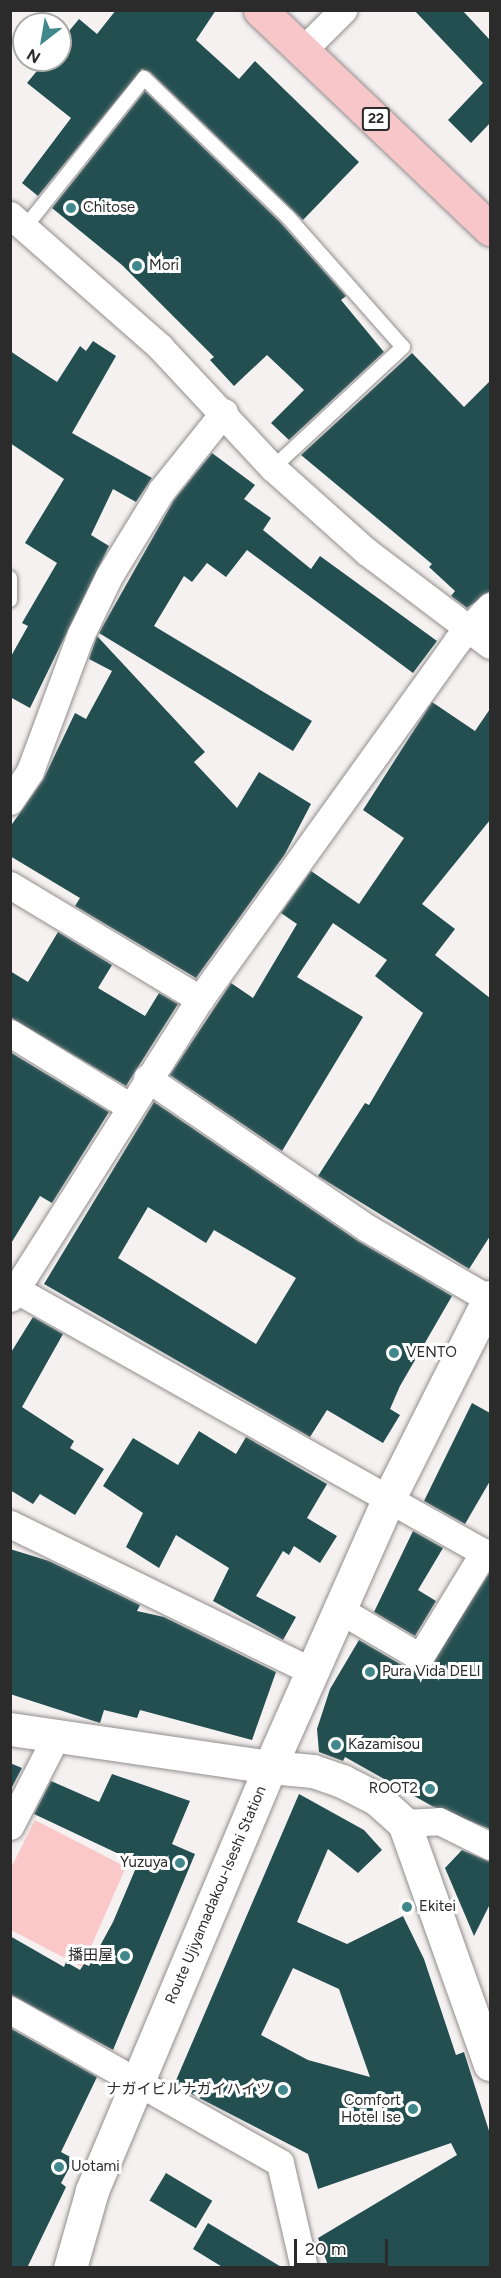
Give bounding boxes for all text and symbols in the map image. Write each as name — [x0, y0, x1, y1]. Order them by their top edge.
north arrow — [12, 12, 72, 72]
text: N — [23, 45, 44, 67]
road number: 22 — [361, 108, 391, 130]
place label: Chitose — [83, 199, 135, 217]
marker: Chitose — [64, 201, 78, 215]
place label: Mori — [149, 257, 179, 275]
marker: Mori — [130, 259, 144, 273]
place label: VENTO — [406, 1344, 457, 1362]
marker: VENTO — [387, 1346, 401, 1360]
place label: Pura Vida DELI — [382, 1663, 481, 1681]
marker: Pura Vida DELI — [363, 1665, 377, 1679]
place label: Kazamisou — [348, 1736, 420, 1754]
marker: Kazamisou — [329, 1738, 343, 1752]
place label: ROOT2 — [369, 1780, 418, 1798]
marker: ROOT2 — [423, 1782, 437, 1796]
street label: Route Ujiyamadakou-Iseshi Station — [162, 1783, 270, 2007]
place label: Yuzuya — [120, 1854, 168, 1872]
marker: Yuzuya — [173, 1856, 187, 1870]
place label: Ekitei — [419, 1898, 456, 1916]
marker: Ekitei — [400, 1900, 414, 1914]
place label: 播田屋 — [68, 1947, 113, 1965]
marker: 播田屋 — [118, 1949, 132, 1963]
place label: ナガイビルナガイハイツ — [106, 2081, 271, 2099]
marker: ナガイビルナガイハイツ — [276, 2083, 290, 2097]
place label: Comfort Hotel Ise — [341, 2091, 401, 2126]
marker: Comfort Hotel Ise — [406, 2102, 420, 2116]
place label: Uotami — [71, 2158, 120, 2176]
marker: Uotami — [52, 2160, 66, 2174]
scale bar — [297, 2227, 392, 2265]
text: 20 m — [305, 2238, 346, 2260]

